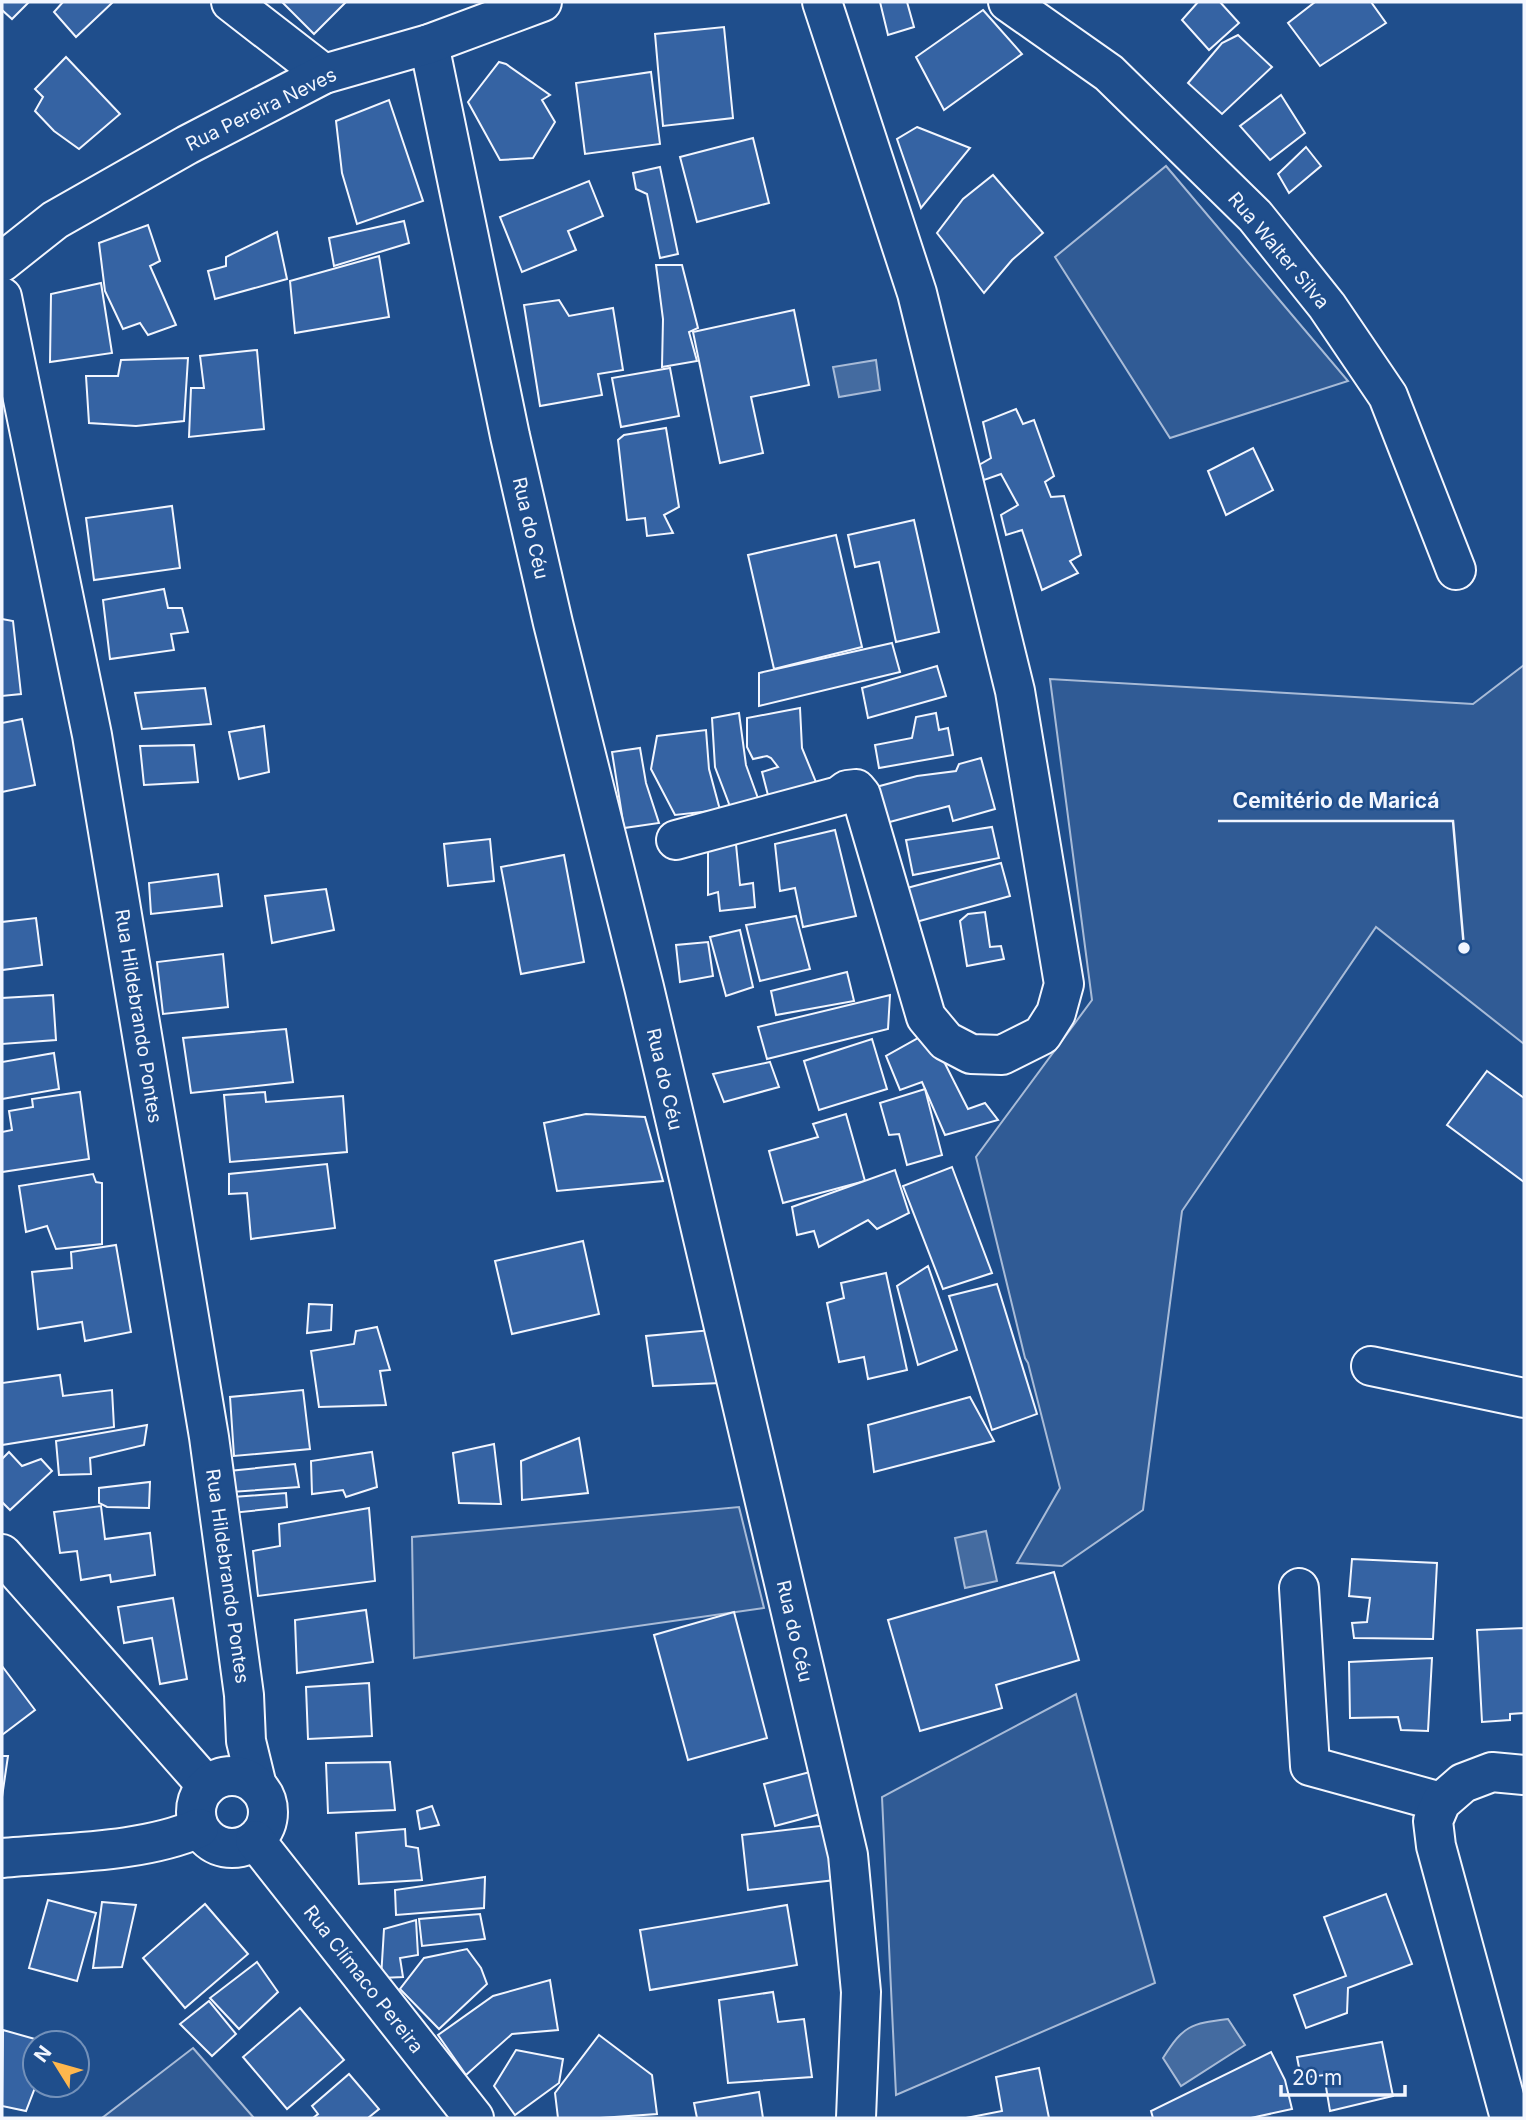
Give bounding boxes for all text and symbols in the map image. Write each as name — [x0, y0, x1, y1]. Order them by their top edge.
street label: Rua Pereira Neves — [182, 63, 340, 156]
street label: Rua Walter Silva — [1223, 187, 1334, 313]
street label: Rua do Céu — [508, 475, 553, 581]
callout: Cemitério de Maricá — [1218, 779, 1453, 821]
text: Cemitério de Maricá — [1233, 788, 1439, 813]
street label: Rua Hildebrando Pontes — [110, 907, 167, 1125]
street label: Rua do Céu — [642, 1026, 687, 1132]
street label: Rua Hildebrando Pontes — [201, 1467, 254, 1685]
street label: Rua do Céu — [772, 1578, 817, 1684]
street label: Rua Clímaco Pereira — [299, 1901, 428, 2058]
north arrow — [21, 2029, 91, 2099]
text: N — [29, 2041, 56, 2067]
scale bar — [1281, 2054, 1405, 2098]
text: 20 m — [1292, 2065, 1342, 2090]

